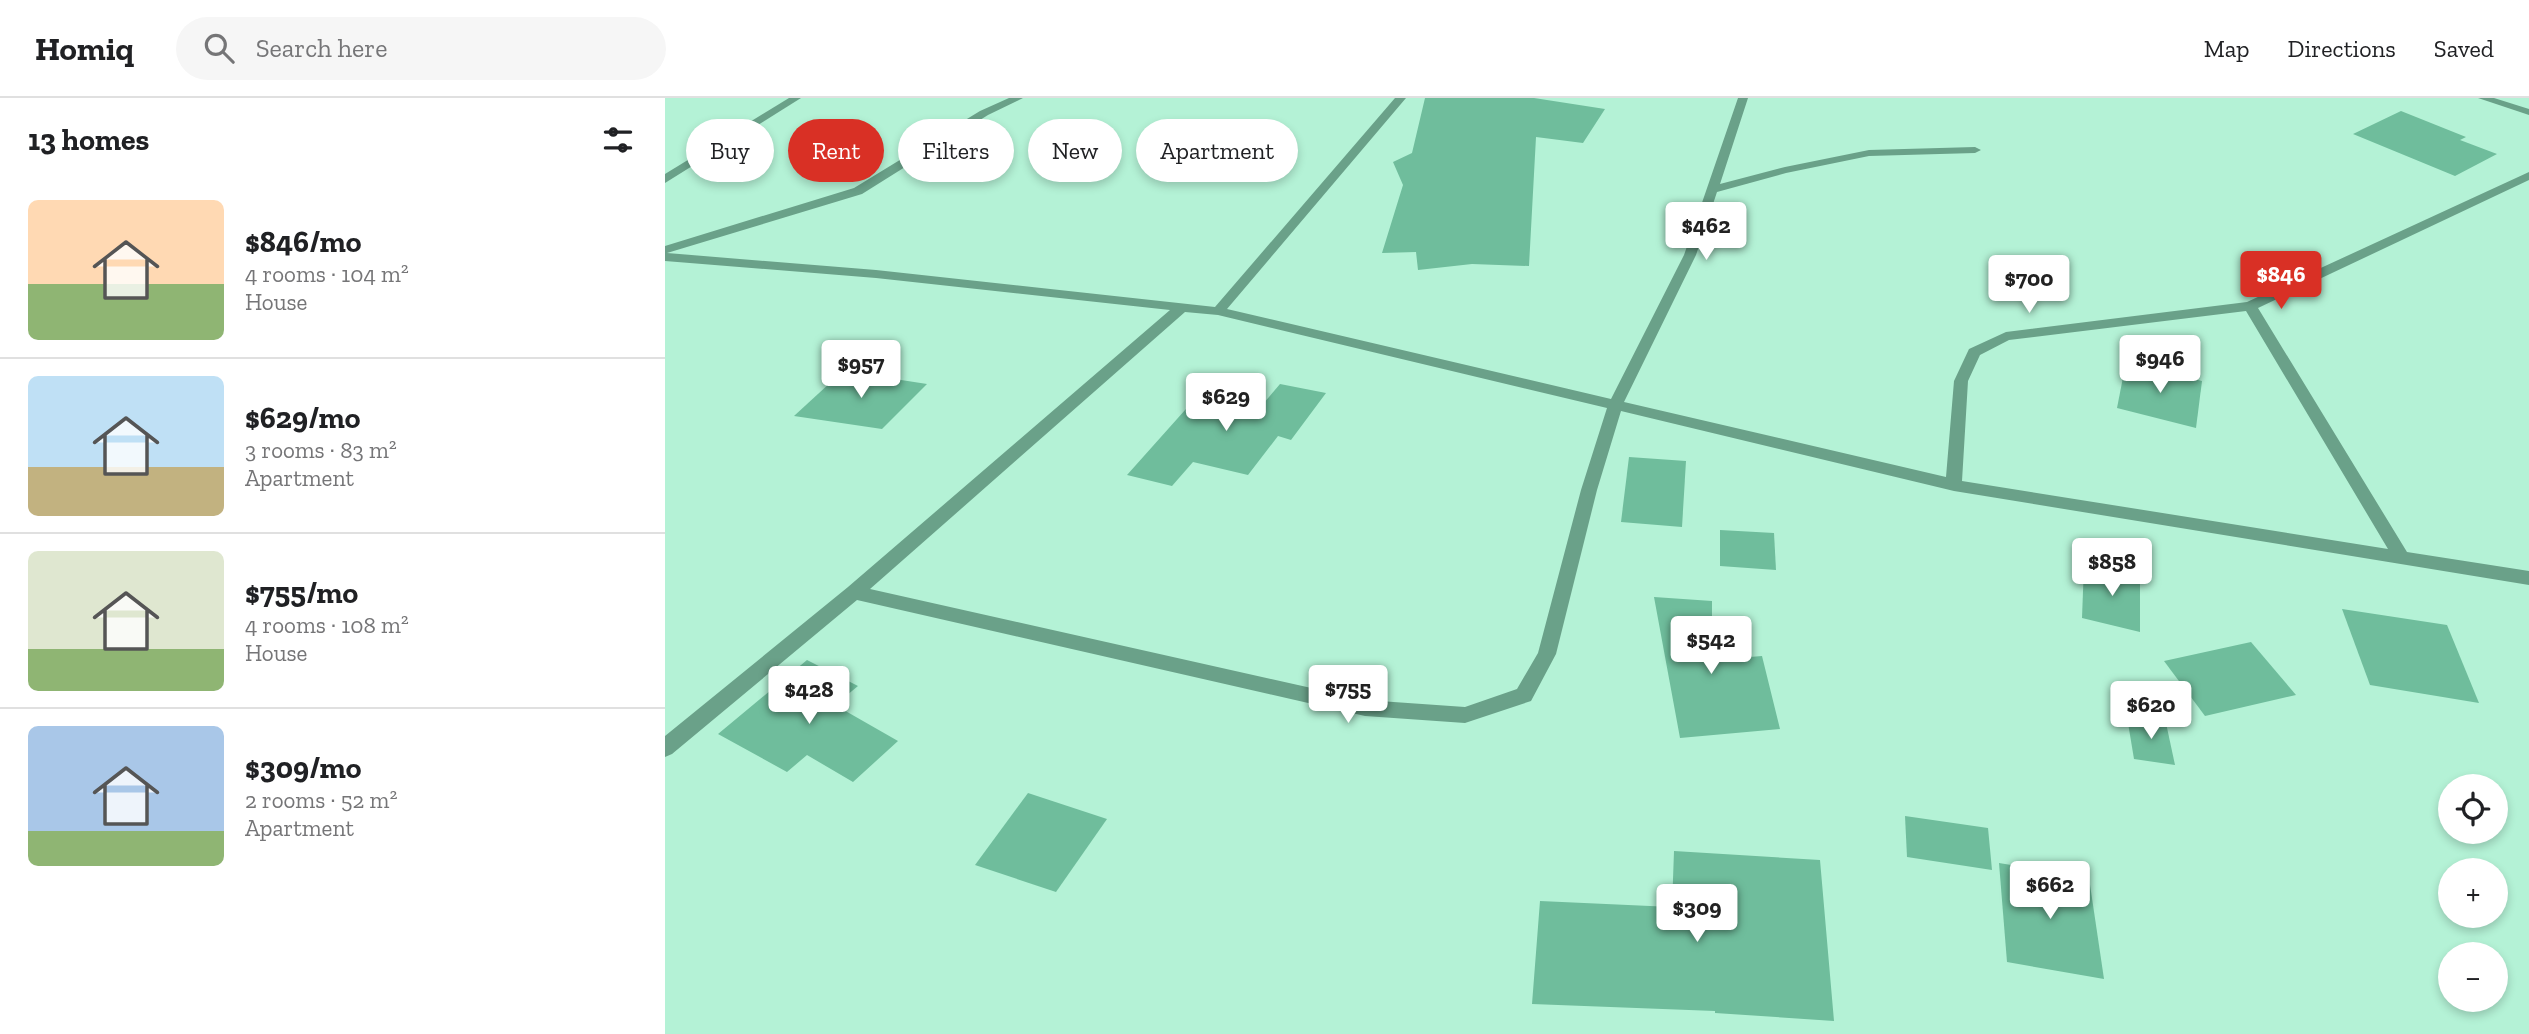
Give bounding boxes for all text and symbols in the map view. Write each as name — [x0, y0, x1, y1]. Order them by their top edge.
search box — [176, 17, 666, 80]
text: Homiq — [35, 29, 134, 68]
icon: search — [200, 29, 238, 67]
text: Search here — [256, 32, 387, 64]
text: Map — [2204, 34, 2250, 63]
text: Directions — [2288, 34, 2396, 63]
text: Saved — [2434, 34, 2494, 63]
chip: Buy — [686, 119, 774, 182]
chip: Rent — [788, 119, 884, 182]
chip: Filters — [898, 119, 1014, 182]
chip: New — [1028, 119, 1122, 182]
chip: Apartment — [1136, 119, 1298, 182]
icon: filters — [599, 121, 637, 159]
text: 13 homes — [28, 122, 149, 158]
pin: $462 — [1665, 202, 1747, 262]
text: $462 — [1681, 211, 1731, 239]
text: $846/mo — [245, 224, 362, 260]
icon: home — [84, 228, 168, 312]
pin: $846 — [2240, 252, 2322, 311]
pin: $700 — [1988, 256, 2070, 315]
text: 4 rooms · 104 m² — [245, 260, 409, 288]
text: $846 — [2256, 260, 2306, 288]
text: $700 — [2004, 264, 2054, 292]
text: House — [245, 288, 307, 316]
pin: $946 — [2119, 336, 2201, 395]
pin: $957 — [820, 341, 902, 400]
text: $946 — [2135, 344, 2185, 372]
text: $957 — [838, 349, 885, 377]
pin: $629 — [1185, 374, 1267, 433]
text: $629 — [1202, 382, 1250, 410]
text: $629/mo — [245, 400, 360, 436]
icon: home — [84, 404, 168, 488]
text: 3 rooms · 83 m² — [245, 436, 397, 464]
text: Apartment — [245, 464, 354, 492]
pin: $858 — [2071, 538, 2153, 598]
text: $858 — [2088, 547, 2136, 575]
text: $755/mo — [245, 575, 358, 611]
icon: home — [84, 579, 168, 663]
text: 4 rooms · 108 m² — [245, 611, 409, 639]
pin: $542 — [1670, 616, 1752, 676]
text: $542 — [1687, 625, 1735, 653]
text: House — [245, 639, 307, 667]
pin: $428 — [768, 666, 850, 726]
pin: $755 — [1307, 666, 1389, 725]
text: $755 — [1325, 674, 1371, 702]
text: $428 — [784, 675, 834, 703]
pin: $620 — [2110, 682, 2192, 741]
text: $620 — [2126, 690, 2176, 718]
text: $309/mo — [245, 750, 361, 786]
icon: home — [84, 754, 168, 838]
map controls — [2438, 774, 2508, 1012]
button: locate — [2438, 774, 2508, 844]
text: 2 rooms · 52 m² — [245, 786, 397, 814]
text: Apartment — [245, 814, 354, 842]
button: + — [2438, 858, 2508, 928]
pin: $662 — [2009, 862, 2091, 921]
text: $662 — [2026, 870, 2074, 898]
pin: $309 — [1656, 884, 1738, 944]
text: $309 — [1672, 893, 1722, 921]
button: − — [2438, 942, 2508, 1012]

